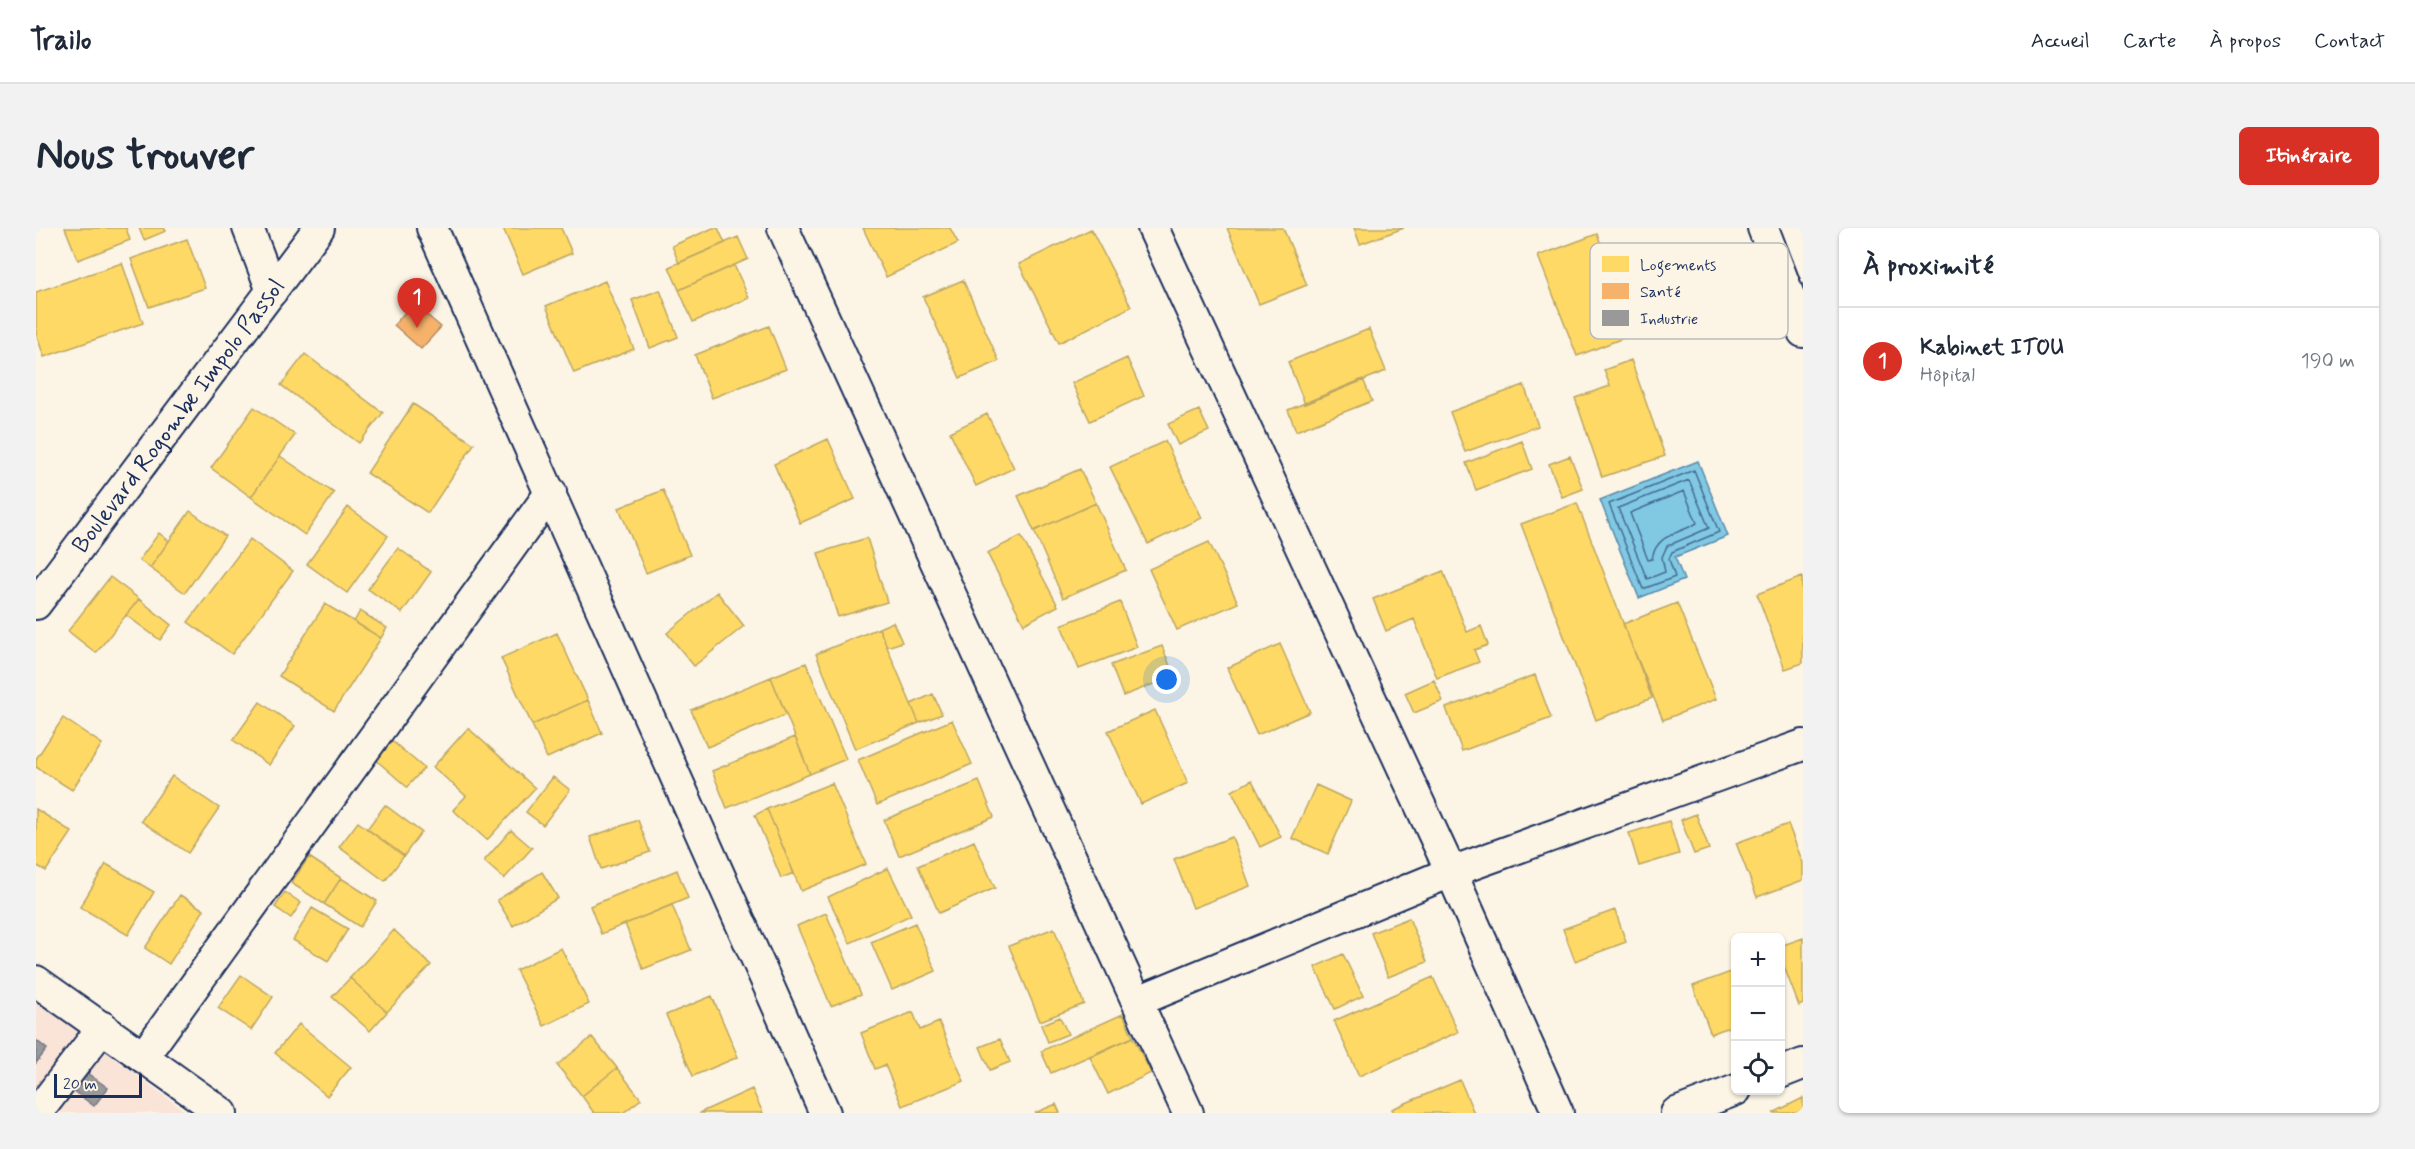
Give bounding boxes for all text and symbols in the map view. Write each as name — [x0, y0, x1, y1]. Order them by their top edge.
text: Trailo — [30, 23, 91, 60]
text: Accueil — [2031, 27, 2090, 55]
text: Carte — [2123, 27, 2177, 55]
text: À propos — [2210, 27, 2281, 55]
text: Contact — [2314, 27, 2385, 55]
button: Itinéraire — [2239, 127, 2379, 185]
text: Nous trouver — [36, 129, 254, 184]
legend — [1590, 243, 1788, 339]
text: À proximité — [1863, 250, 1994, 284]
text: Logements — [1640, 255, 1716, 277]
street label: Boulevard Rogombe Impolo Passol — [66, 273, 292, 560]
pin: 1 — [398, 279, 436, 328]
text: Santé — [1640, 282, 1681, 303]
text: Industrie — [1640, 309, 1698, 330]
text: Kabinet ITOU — [1920, 334, 2064, 362]
text: 1 — [1878, 348, 1887, 375]
text: 190 m — [2301, 348, 2355, 375]
text: Hôpital — [1920, 362, 1975, 389]
your location — [1152, 665, 1181, 694]
map controls — [1731, 933, 1785, 1095]
button: + — [1731, 933, 1785, 987]
button: − — [1731, 987, 1785, 1041]
button: locate — [1731, 1041, 1785, 1095]
scale bar — [54, 1071, 142, 1098]
text: 20 m — [63, 1074, 97, 1095]

